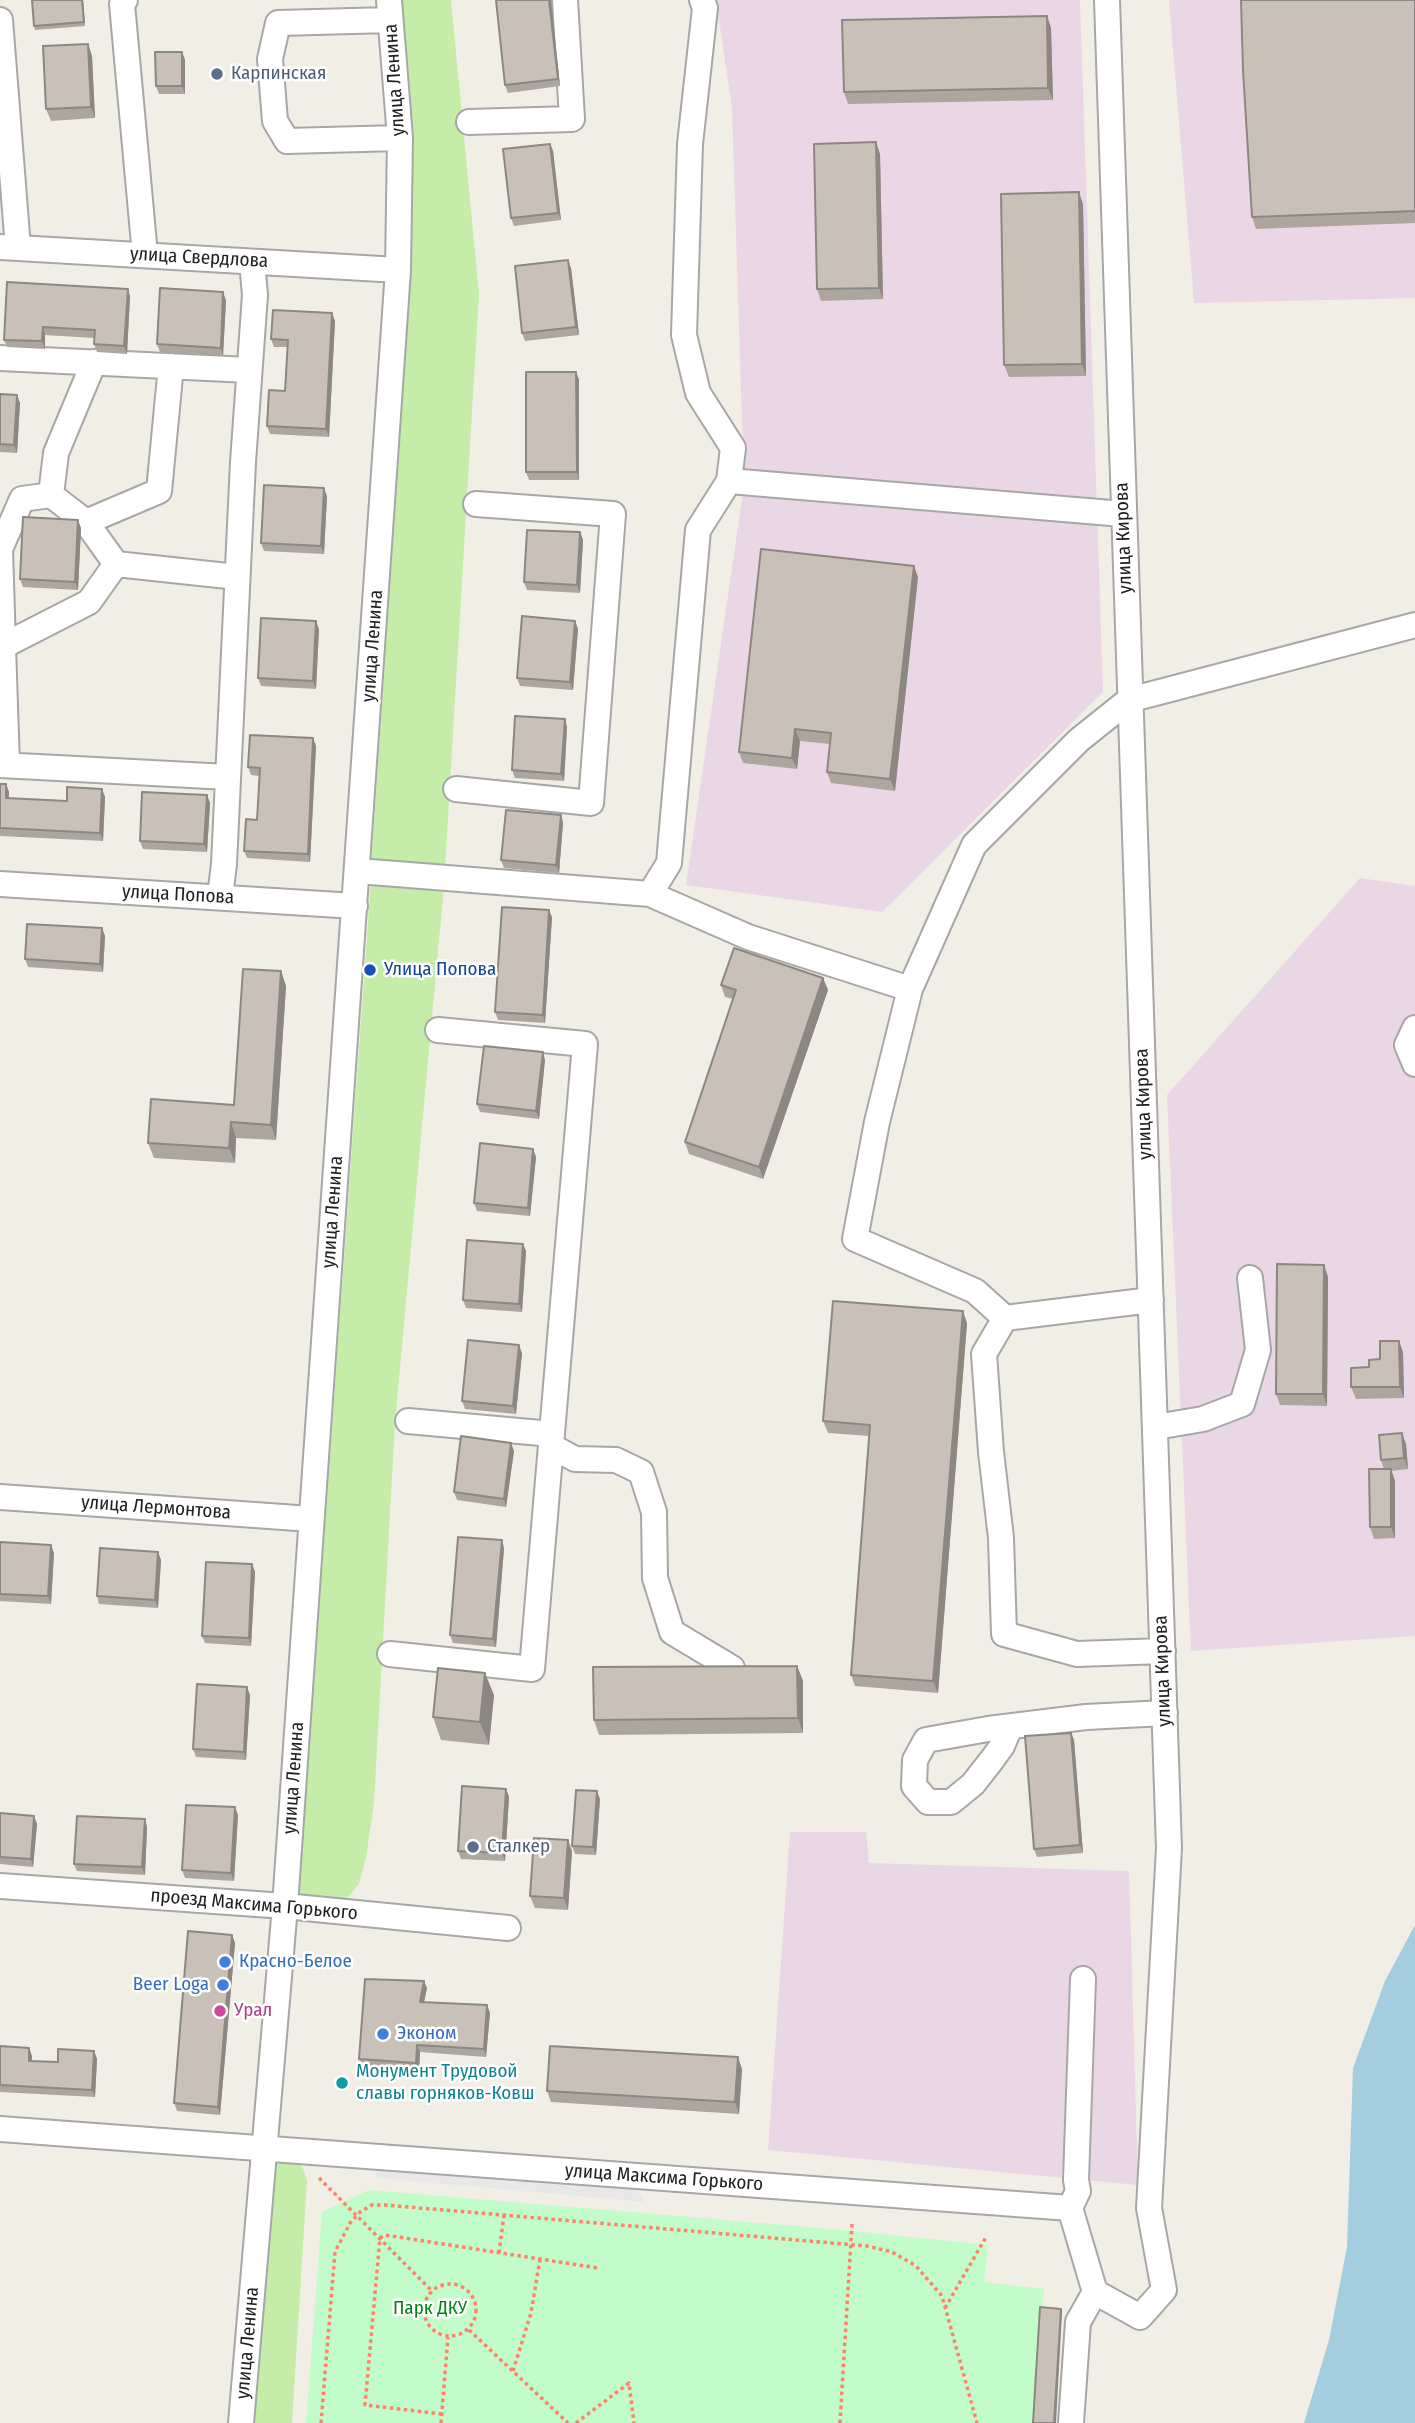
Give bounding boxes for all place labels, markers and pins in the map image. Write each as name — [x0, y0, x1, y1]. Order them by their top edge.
place label: Карпинская — [231, 63, 326, 85]
marker: Карпинская — [209, 66, 225, 82]
place label: Улица Попова — [384, 959, 496, 981]
marker: Улица Попова — [362, 962, 378, 978]
place label: Сталкер — [487, 1836, 550, 1858]
marker: Сталкер — [465, 1839, 481, 1855]
place label: Красно-Белое — [239, 1951, 352, 1973]
marker: Красно-Белое — [217, 1954, 233, 1970]
place label: Beer Loga — [133, 1974, 209, 1996]
marker: Beer Loga — [215, 1977, 231, 1993]
place label: Урал — [234, 2000, 272, 2022]
marker: Урал — [212, 2003, 228, 2019]
place label: Эконом — [397, 2023, 457, 2045]
marker: Эконом — [375, 2026, 391, 2042]
place label: Монумент Трудовой славы горняков-Ковш — [356, 2061, 534, 2105]
marker: Монумент Трудовой славы горняков-Ковш — [334, 2075, 350, 2091]

